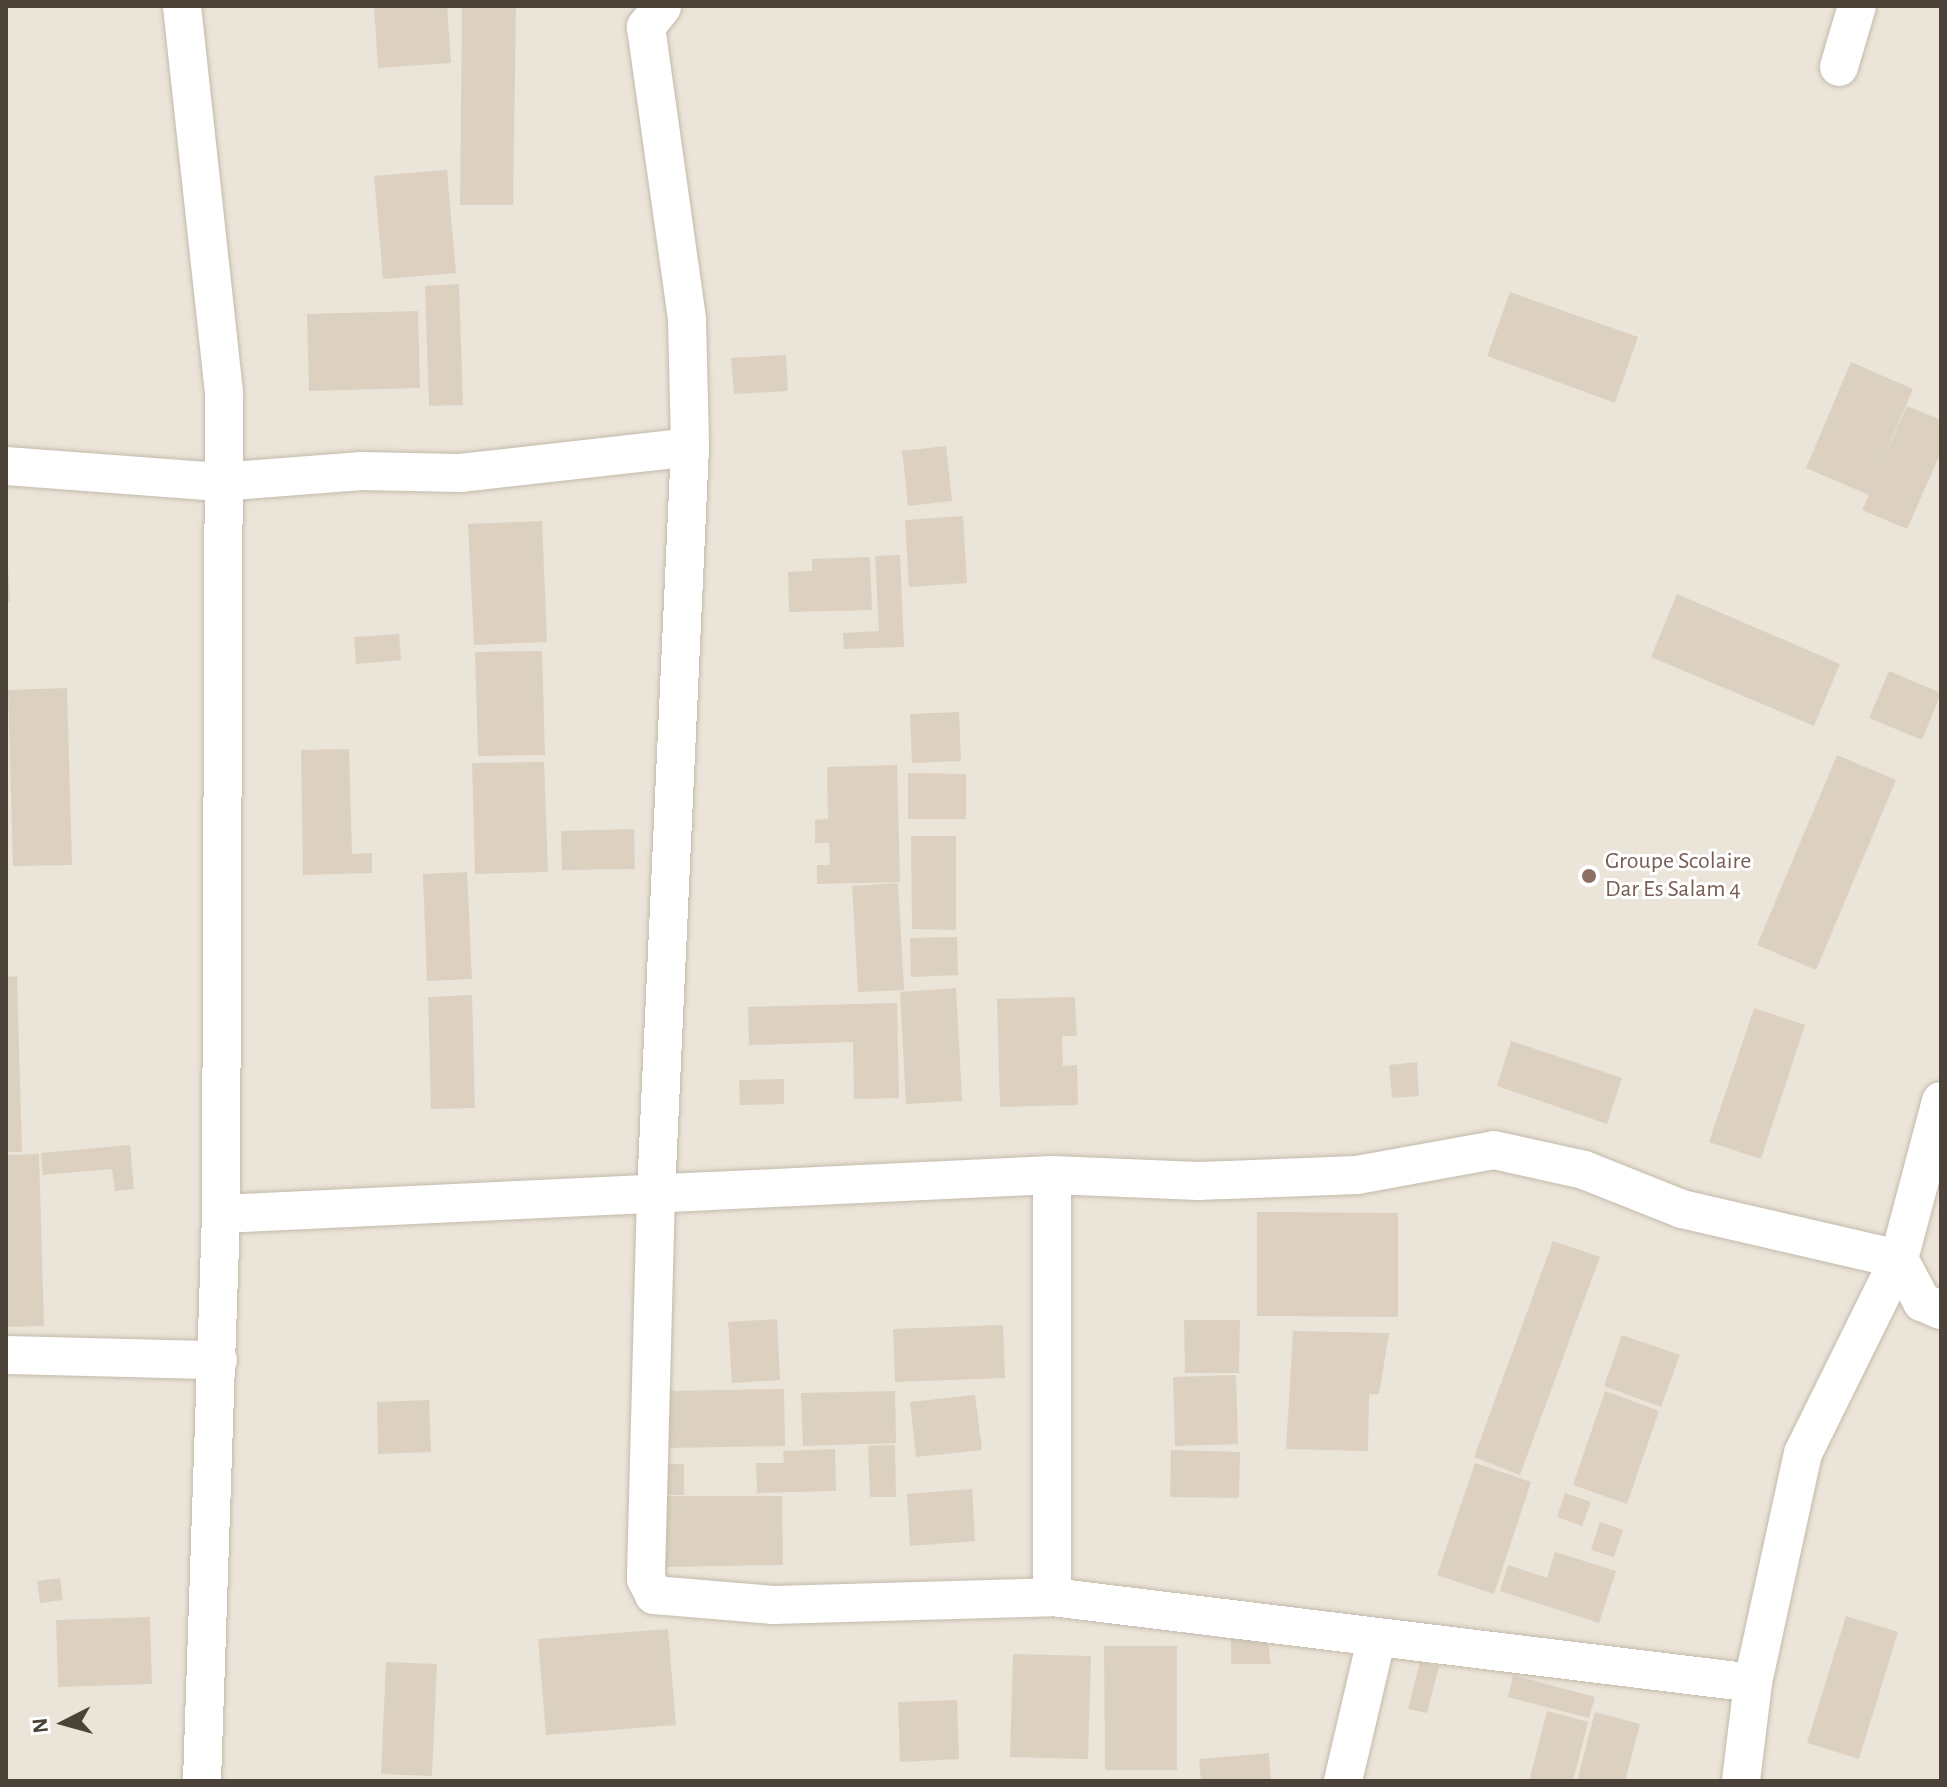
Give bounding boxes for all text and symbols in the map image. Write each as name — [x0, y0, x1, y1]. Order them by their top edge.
place label: Groupe Scolaire Dar Es Salam 4 — [1605, 848, 1751, 904]
marker: Groupe Scolaire Dar Es Salam 4 — [1580, 867, 1598, 885]
north arrow — [24, 1683, 104, 1763]
text: N — [28, 1717, 52, 1734]

